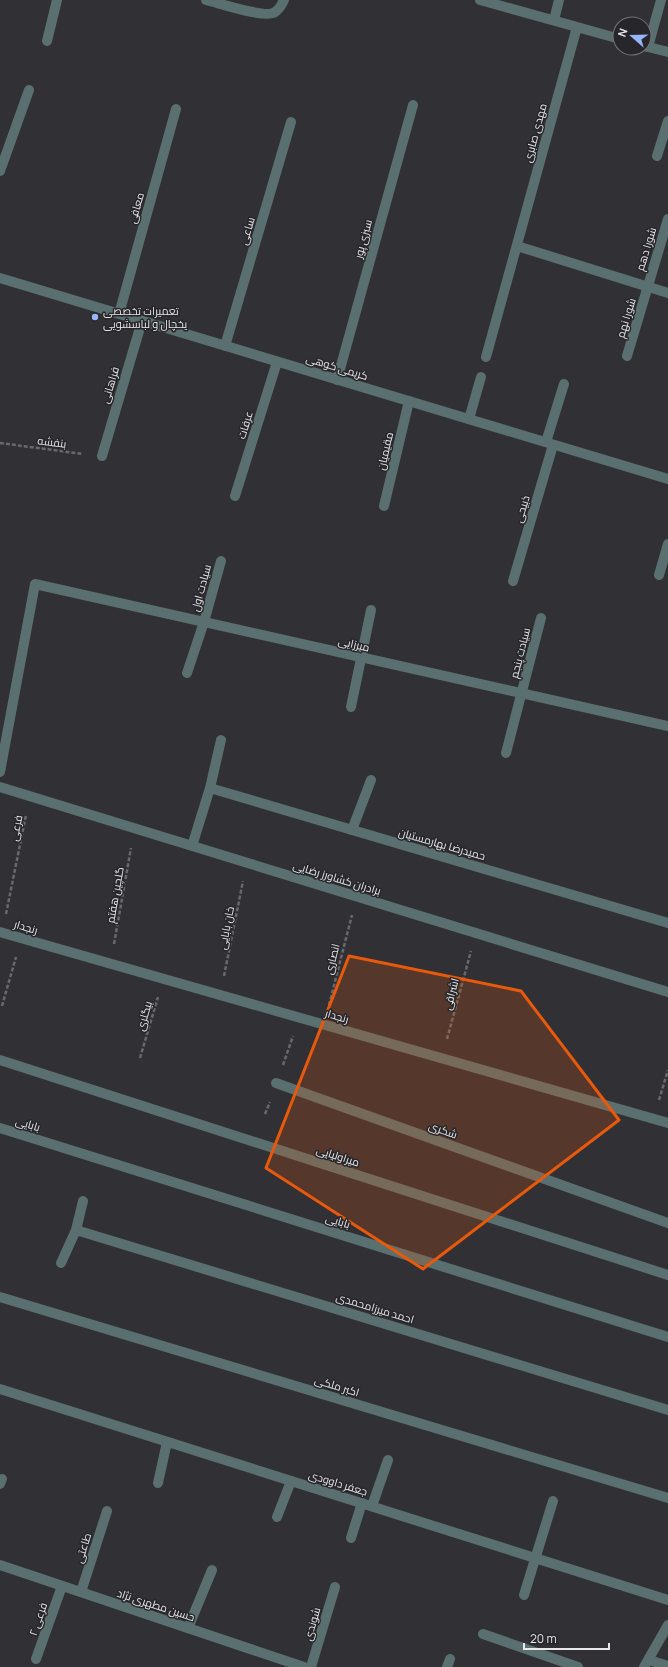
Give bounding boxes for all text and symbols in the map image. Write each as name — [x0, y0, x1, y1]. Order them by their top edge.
north arrow — [612, 16, 652, 56]
text: N — [614, 26, 631, 39]
street label: مهدی صابری — [519, 102, 550, 164]
street label: معافی — [124, 191, 147, 225]
street label: ساعی — [235, 215, 258, 247]
street label: سبزی پور — [350, 218, 375, 261]
street label: شورا دهم — [632, 225, 660, 273]
street label: شورا نهم — [612, 296, 640, 340]
place label: تعمیرات تخصصی یخچال و لباسشویی — [103, 303, 187, 331]
marker: تعمیرات تخصصی یخچال و لباسشویی — [90, 312, 100, 322]
street label: کریمی کوهی — [304, 350, 370, 383]
street label: فراهانی — [97, 365, 122, 405]
street label: عرفات — [233, 409, 256, 441]
street label: مقیمیان — [373, 430, 396, 471]
street label: بنفشه — [37, 432, 67, 451]
street label: ذبیحی — [510, 493, 533, 524]
street label: سیادت اول — [187, 563, 214, 613]
street label: سیادت پنجم — [506, 626, 534, 680]
street label: میرزایی — [337, 633, 371, 654]
street label: فرعی — [6, 814, 25, 842]
street label: حمیدرضا بهارمستیان — [397, 824, 487, 863]
street label: برادران کشاورز رضایی — [291, 857, 383, 898]
street label: گلچین هفتم — [102, 866, 128, 924]
street label: خان بابایی — [214, 905, 237, 951]
street label: رنجدار — [11, 916, 40, 937]
street label: انصاری — [320, 942, 343, 976]
street label: اشراقی — [439, 976, 462, 1011]
street label: بیگلری — [132, 999, 155, 1033]
street label: رنجدار — [322, 1005, 351, 1026]
street label: بابایی — [14, 1113, 42, 1134]
street label: شکری — [427, 1117, 460, 1142]
street label: میراولیایی — [315, 1141, 362, 1170]
street label: بابایی — [324, 1210, 352, 1231]
street label: احمد میرزامحمدی — [334, 1289, 416, 1327]
street label: اکبر ملکی — [313, 1372, 361, 1399]
street label: جعفر داوودی — [307, 1466, 370, 1499]
street label: طاعتی — [71, 1531, 94, 1565]
street label: حسین مطهری نژاد — [115, 1585, 197, 1624]
street label: فرعی ۲ — [25, 1600, 50, 1637]
street label: شوندی — [300, 1605, 323, 1642]
scale bar — [524, 1625, 609, 1651]
text: 20 m — [530, 1630, 557, 1647]

